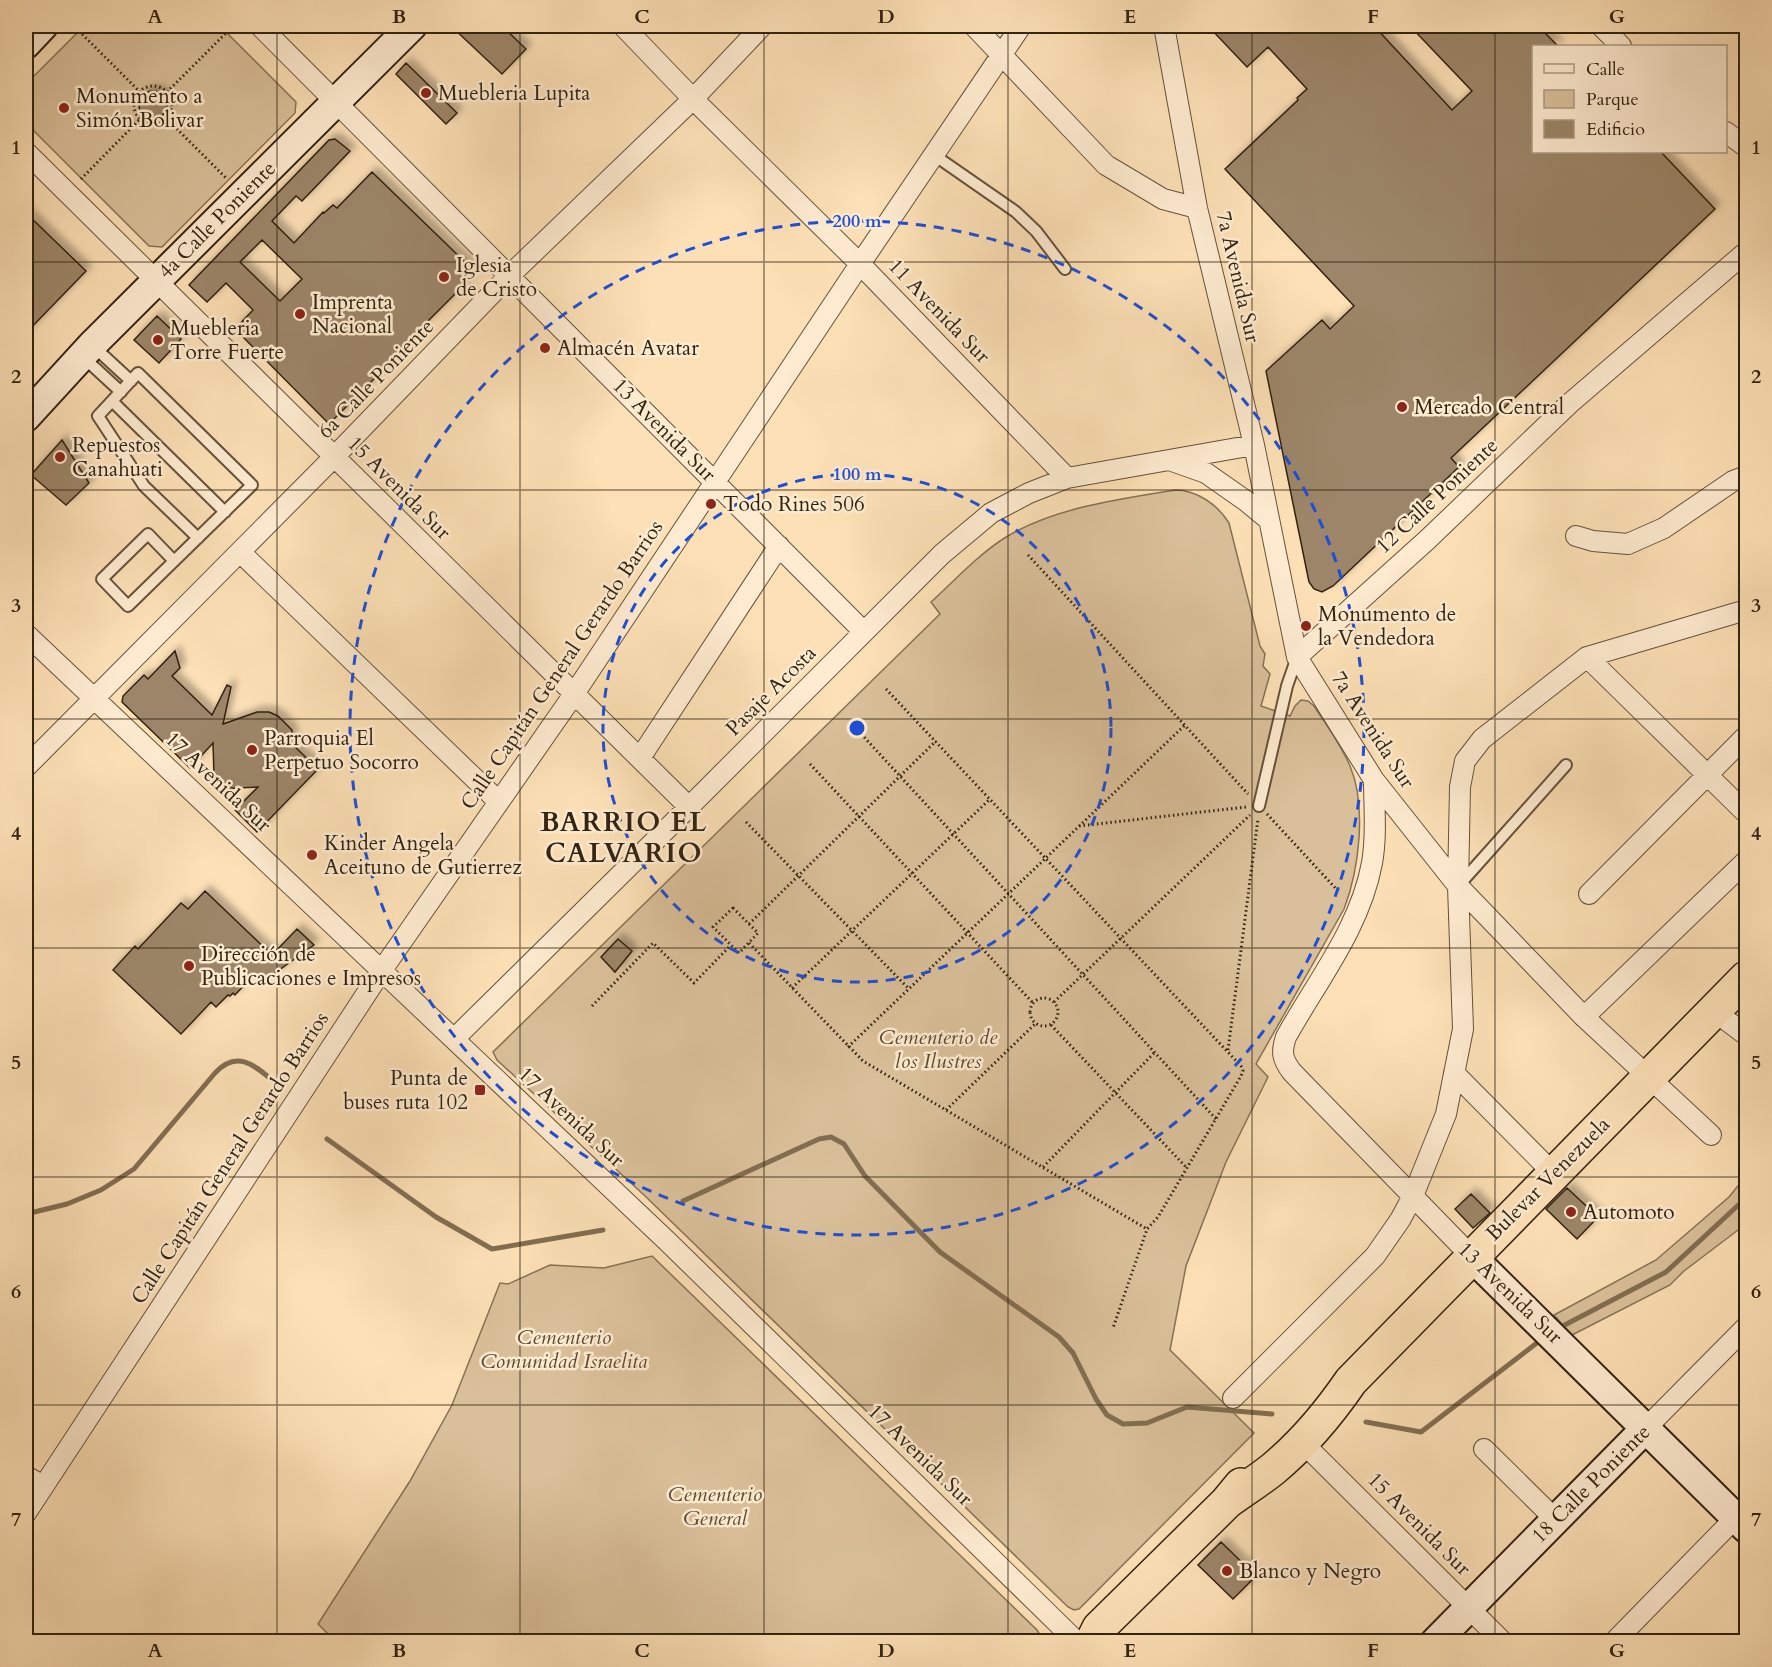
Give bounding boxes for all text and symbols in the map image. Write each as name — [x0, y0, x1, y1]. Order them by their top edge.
text: A — [147, 3, 163, 30]
text: B — [392, 3, 406, 30]
text: C — [634, 3, 650, 30]
text: D — [877, 3, 895, 30]
text: E — [1124, 3, 1136, 30]
text: F — [1367, 3, 1379, 30]
text: G — [1609, 3, 1625, 30]
legend — [1532, 45, 1727, 153]
text: Calle — [1586, 57, 1625, 82]
place label: Muebleria Lupita — [438, 79, 590, 108]
place label: Monumento a Simón Bolivar — [76, 82, 204, 135]
marker: Muebleria Lupita — [419, 86, 433, 100]
text: Parque — [1586, 87, 1639, 112]
marker: Monumento a Simón Bolivar — [57, 101, 71, 115]
text: Edificio — [1586, 117, 1645, 142]
text: 1 — [11, 134, 21, 161]
text: 1 — [1751, 134, 1761, 161]
street label: 4a Calle Poniente — [152, 155, 282, 285]
street label: 7a Avenida Sur — [1209, 208, 1267, 346]
text: 200 m — [832, 209, 882, 234]
place label: Iglesia de Cristo — [456, 251, 537, 304]
street label: 11 Avenida Sur — [881, 252, 997, 370]
marker: Iglesia de Cristo — [437, 270, 451, 284]
place label: Imprenta Nacional — [312, 288, 393, 341]
marker: Imprenta Nacional — [293, 307, 307, 321]
street label: 6a Calle Poniente — [311, 313, 441, 445]
place label: Muebleria Torre Fuerte — [170, 314, 284, 367]
marker: Muebleria Torre Fuerte — [151, 333, 165, 347]
place label: Almacén Avatar — [557, 334, 699, 363]
marker: Almacén Avatar — [538, 341, 552, 355]
text: 2 — [11, 363, 21, 390]
text: 2 — [1751, 363, 1761, 390]
street label: 13 Avenida Sur — [606, 372, 722, 488]
place label: Mercado Central — [1414, 393, 1564, 422]
marker: Mercado Central — [1395, 400, 1409, 414]
street label: 15 Avenida Sur — [341, 430, 457, 546]
place label: Repuestos Canahuati — [72, 431, 163, 484]
street label: 12 Calle Poniente — [1370, 432, 1504, 560]
marker: Repuestos Canahuati — [53, 450, 67, 464]
text: 100 m — [832, 462, 882, 487]
place label: Todo Rines 506 — [723, 490, 865, 519]
marker: Todo Rines 506 — [704, 497, 718, 511]
street label: Calle Capitán General Gerardo Barrios — [454, 514, 670, 816]
text: 3 — [11, 592, 21, 619]
text: 3 — [1751, 592, 1761, 619]
place label: Monumento de la Vendedora — [1318, 600, 1456, 653]
marker: Monumento de la Vendedora — [1299, 619, 1313, 633]
street label: Pasaje Acosta — [719, 639, 823, 743]
street label: 7a Avenida Sur — [1324, 666, 1422, 794]
centre of rings — [847, 718, 867, 738]
place label: Parroquia El Perpetuo Socorro — [264, 724, 419, 777]
street label: 17 Avenida Sur — [158, 725, 278, 839]
marker: Parroquia El Perpetuo Socorro — [245, 743, 259, 757]
district label: BARRIO EL CALVARIO — [540, 804, 708, 872]
text: 4 — [11, 820, 21, 847]
text: 4 — [1751, 820, 1761, 847]
place label: Kinder Angela Aceituno de Gutierrez — [324, 829, 522, 882]
marker: Kinder Angela Aceituno de Gutierrez — [305, 848, 319, 862]
place label: Dirección de Publicaciones e Impresos — [201, 940, 421, 993]
marker: Dirección de Publicaciones e Impresos — [182, 959, 196, 973]
street label: Calle Capitán General Gerardo Barrios — [124, 1006, 336, 1310]
park label: Cementerio de los Ilustres — [879, 1023, 998, 1076]
text: 5 — [11, 1049, 21, 1076]
text: 5 — [1751, 1049, 1761, 1076]
street label: 17 Avenida Sur — [511, 1060, 631, 1174]
place label: Punta de buses ruta 102 — [343, 1064, 468, 1117]
marker: Punta de buses ruta 102 — [473, 1083, 487, 1097]
street label: Bulevar Venezuela — [1479, 1110, 1617, 1248]
place label: Automoto — [1583, 1198, 1675, 1227]
marker: Automoto — [1564, 1205, 1578, 1219]
street label: 13 Avenida Sur — [1451, 1235, 1569, 1351]
text: 6 — [11, 1278, 21, 1305]
text: 6 — [1751, 1278, 1761, 1305]
park label: Cementerio Comunidad Israelita — [481, 1323, 647, 1376]
street label: 17 Avenida Sur — [861, 1397, 979, 1513]
street label: 18 Calle Poniente — [1525, 1418, 1657, 1550]
street label: 15 Avenida Sur — [1361, 1466, 1477, 1582]
park label: Cementerio General — [668, 1480, 762, 1533]
text: 7 — [11, 1506, 21, 1533]
text: 7 — [1751, 1506, 1761, 1533]
place label: Blanco y Negro — [1239, 1557, 1381, 1586]
marker: Blanco y Negro — [1220, 1564, 1234, 1578]
text: A — [147, 1637, 163, 1664]
text: B — [392, 1637, 406, 1664]
text: C — [634, 1637, 650, 1664]
text: D — [877, 1637, 895, 1664]
text: E — [1124, 1637, 1136, 1664]
text: F — [1367, 1637, 1379, 1664]
text: G — [1609, 1637, 1625, 1664]

